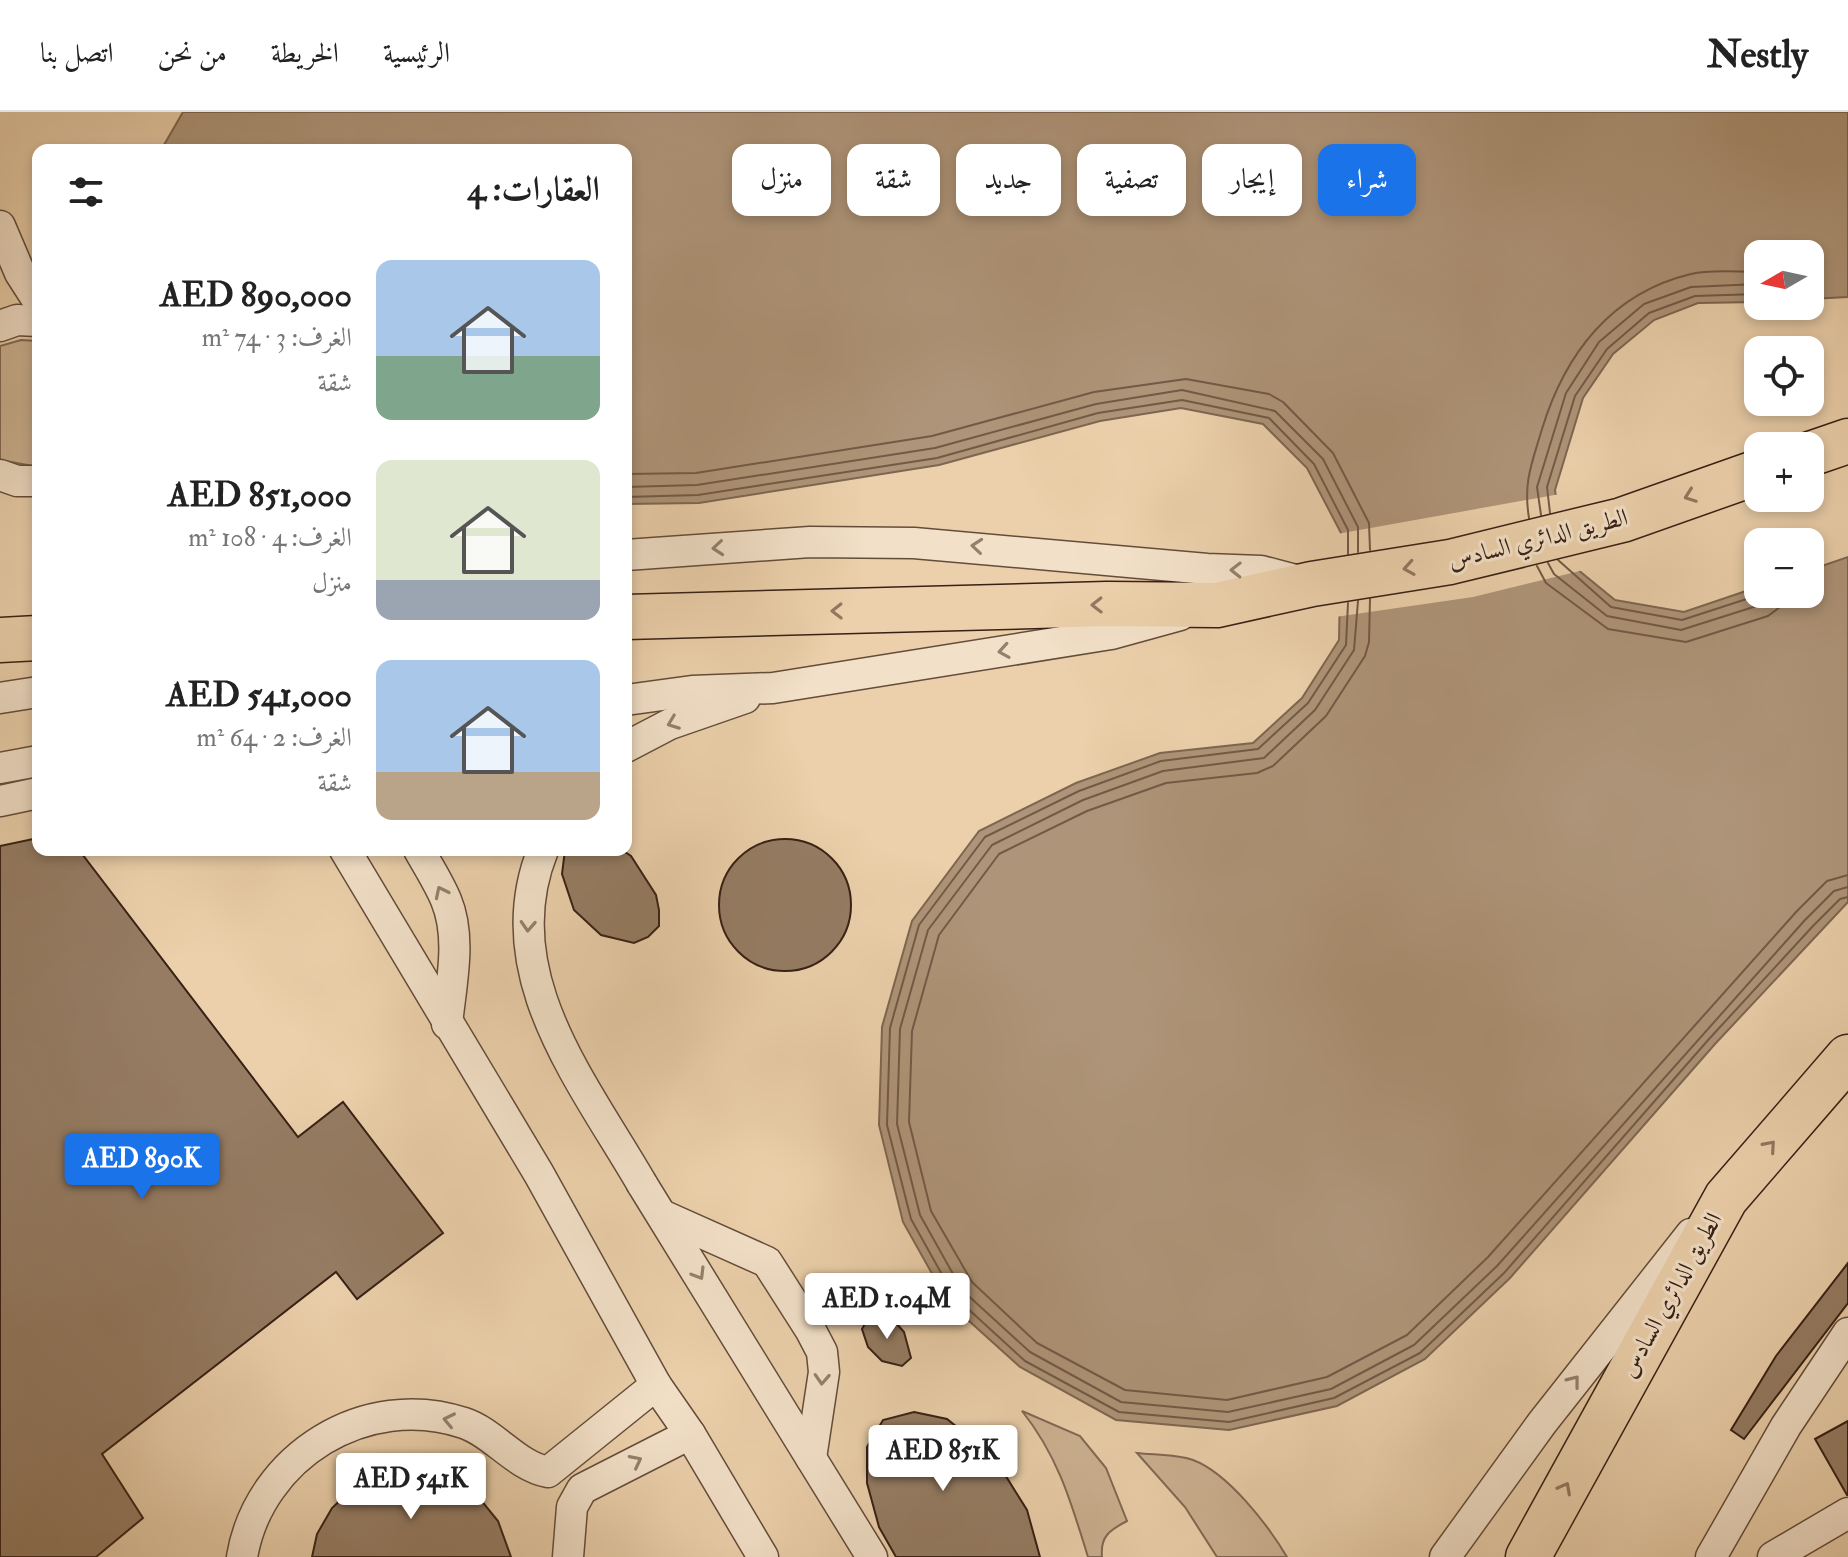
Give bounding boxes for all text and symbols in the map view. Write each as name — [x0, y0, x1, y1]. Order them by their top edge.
text: Nestly — [1707, 31, 1808, 79]
text: اتصل بنا — [40, 36, 114, 71]
text: من نحن — [158, 36, 227, 71]
text: الخريطة — [271, 36, 339, 71]
text: الرئيسية — [383, 36, 450, 71]
chip: منزل — [732, 144, 831, 216]
chip: شقة — [847, 144, 940, 216]
chip: جديد — [956, 144, 1061, 216]
chip: تصفية — [1077, 144, 1186, 216]
chip: إيجار — [1202, 144, 1302, 216]
chip: شراء — [1318, 144, 1416, 216]
text: العقارات: 4 — [467, 168, 600, 211]
icon: filters — [64, 170, 108, 214]
north arrow — [1744, 240, 1824, 320]
map controls — [1744, 240, 1824, 608]
text: AED 890,000 — [160, 274, 352, 317]
icon: home — [440, 292, 536, 388]
text: الغرف: 3 · 74 m² — [202, 322, 352, 354]
button: locate — [1744, 336, 1824, 416]
text: شقة — [318, 367, 352, 399]
button: + — [1744, 432, 1824, 512]
text: AED 851,000 — [168, 474, 352, 517]
one-way arrow — [1684, 486, 1698, 502]
icon: home — [440, 492, 536, 588]
street label: الطريق الدائري السادس — [1445, 502, 1632, 579]
text: الغرف: 4 · 108 m² — [188, 522, 352, 554]
button: − — [1744, 528, 1824, 608]
one-way arrow — [970, 538, 983, 555]
one-way arrow — [711, 539, 724, 556]
one-way arrow — [1403, 559, 1416, 576]
one-way arrow — [1229, 561, 1242, 578]
text: منزل — [312, 567, 352, 599]
one-way arrow — [1090, 596, 1103, 613]
one-way arrow — [830, 602, 843, 619]
one-way arrow — [997, 642, 1011, 659]
text: AED 541,000 — [166, 674, 352, 717]
icon: home — [440, 692, 536, 788]
one-way arrow — [667, 713, 681, 730]
text: الغرف: 2 · 64 m² — [197, 722, 352, 754]
text: شقة — [318, 767, 352, 799]
one-way arrow — [435, 886, 451, 901]
one-way arrow — [520, 920, 537, 933]
pin: AED 890K — [59, 1133, 225, 1201]
one-way arrow — [1760, 1141, 1775, 1156]
text: AED 890K — [83, 1143, 201, 1175]
street label: الطريق الدائري السادس — [1613, 1207, 1732, 1385]
one-way arrow — [689, 1265, 705, 1280]
pin: AED 1.04M — [795, 1273, 979, 1341]
text: AED 1.04M — [823, 1283, 951, 1315]
one-way arrow — [814, 1373, 831, 1386]
one-way arrow — [1565, 1375, 1579, 1390]
one-way arrow — [442, 1412, 456, 1429]
pin: AED 851K — [860, 1425, 1026, 1493]
text: AED 851K — [887, 1435, 999, 1467]
pin: AED 541K — [328, 1453, 494, 1521]
one-way arrow — [627, 1456, 642, 1471]
text: AED 541K — [354, 1463, 468, 1495]
one-way arrow — [1555, 1482, 1570, 1496]

